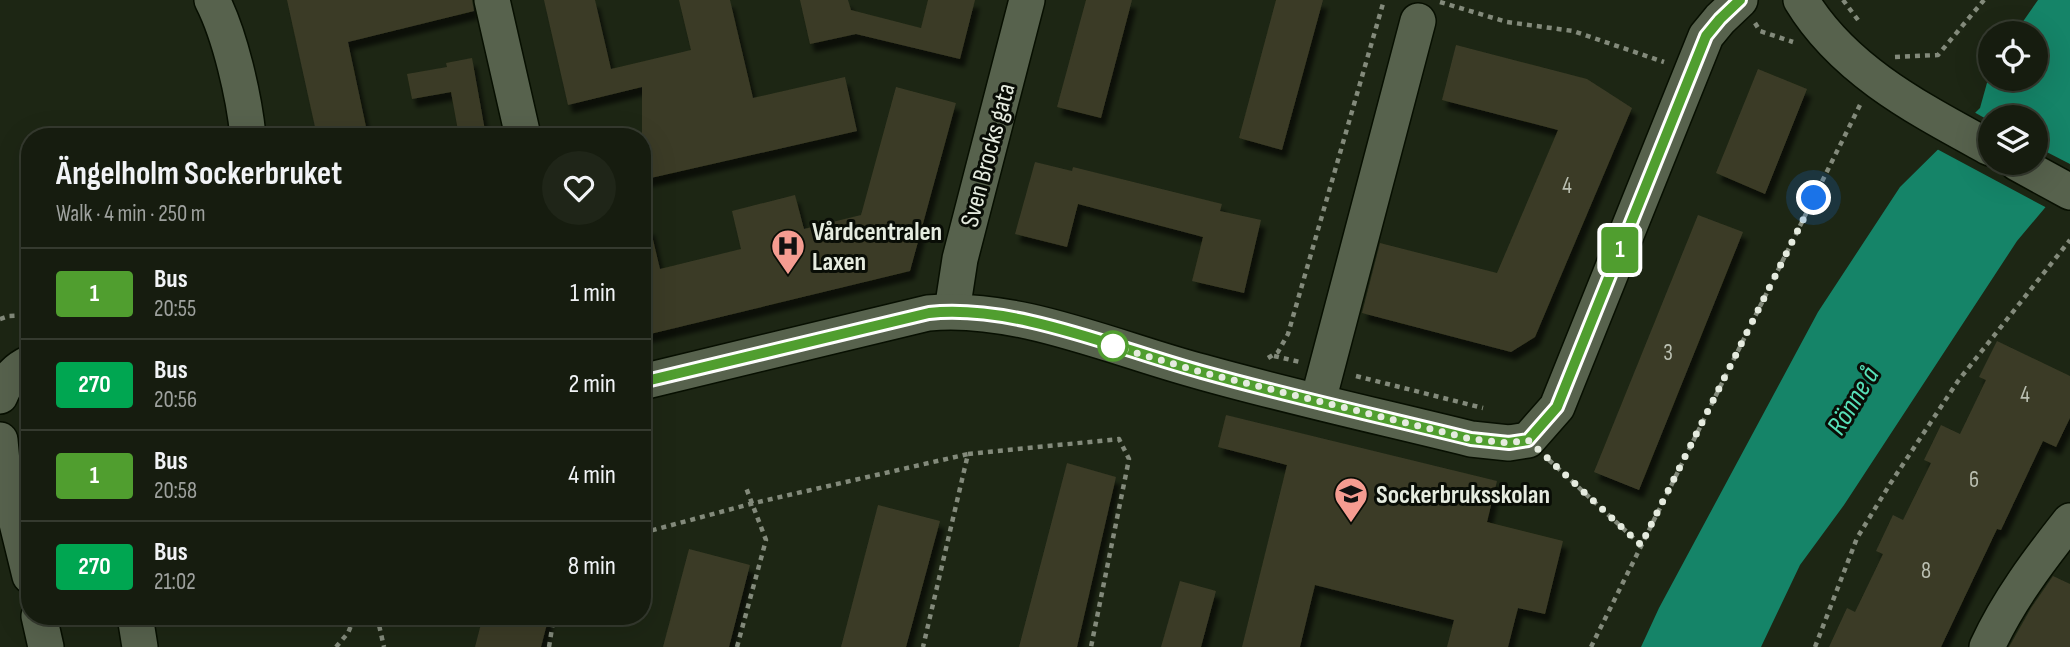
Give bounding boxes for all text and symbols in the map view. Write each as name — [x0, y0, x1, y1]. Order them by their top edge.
map controls — [1978, 21, 2048, 175]
button: locate — [1978, 21, 2048, 91]
street label: Sven Brocks gata — [954, 80, 1022, 231]
button: layers — [1978, 105, 2048, 175]
button: heart — [542, 151, 616, 225]
text: Ängelholm Sockerbruket — [56, 154, 342, 194]
house number: 4 — [1562, 172, 1572, 200]
your location — [1796, 180, 1831, 215]
text: Walk · 4 min · 250 m — [56, 200, 206, 228]
place label: Vårdcentralen Laxen — [812, 217, 942, 278]
hospital icon: Vårdcentralen Laxen — [769, 227, 807, 276]
line badge: 1 — [1597, 227, 1643, 273]
text: 1 — [1615, 235, 1625, 264]
text: Bus — [154, 264, 188, 295]
text: 1 min — [570, 278, 616, 309]
text: 1 — [90, 279, 99, 308]
text: 20:55 — [154, 295, 196, 323]
unlabelled marker — [1098, 331, 1128, 361]
house number: 3 — [1663, 339, 1673, 367]
text: Bus — [154, 355, 188, 386]
water label: Rönne å — [1820, 360, 1887, 441]
text: 2 min — [568, 369, 616, 400]
text: 270 — [78, 370, 111, 399]
house number: 4 — [2020, 381, 2030, 409]
text: 20:56 — [154, 386, 197, 414]
text: Bus — [154, 446, 188, 477]
text: 4 min — [568, 460, 616, 491]
text: 1 — [90, 461, 99, 490]
house number: 6 — [1969, 466, 1979, 494]
school or university icon: Sockerbruksskolan — [1332, 475, 1370, 524]
text: 20:58 — [154, 477, 197, 505]
place label: Sockerbruksskolan — [1376, 480, 1550, 511]
text: Bus — [154, 537, 188, 568]
text: 8 min — [568, 551, 616, 582]
text: 270 — [78, 552, 111, 581]
house number: 8 — [1921, 557, 1931, 585]
text: 21:02 — [154, 568, 196, 596]

